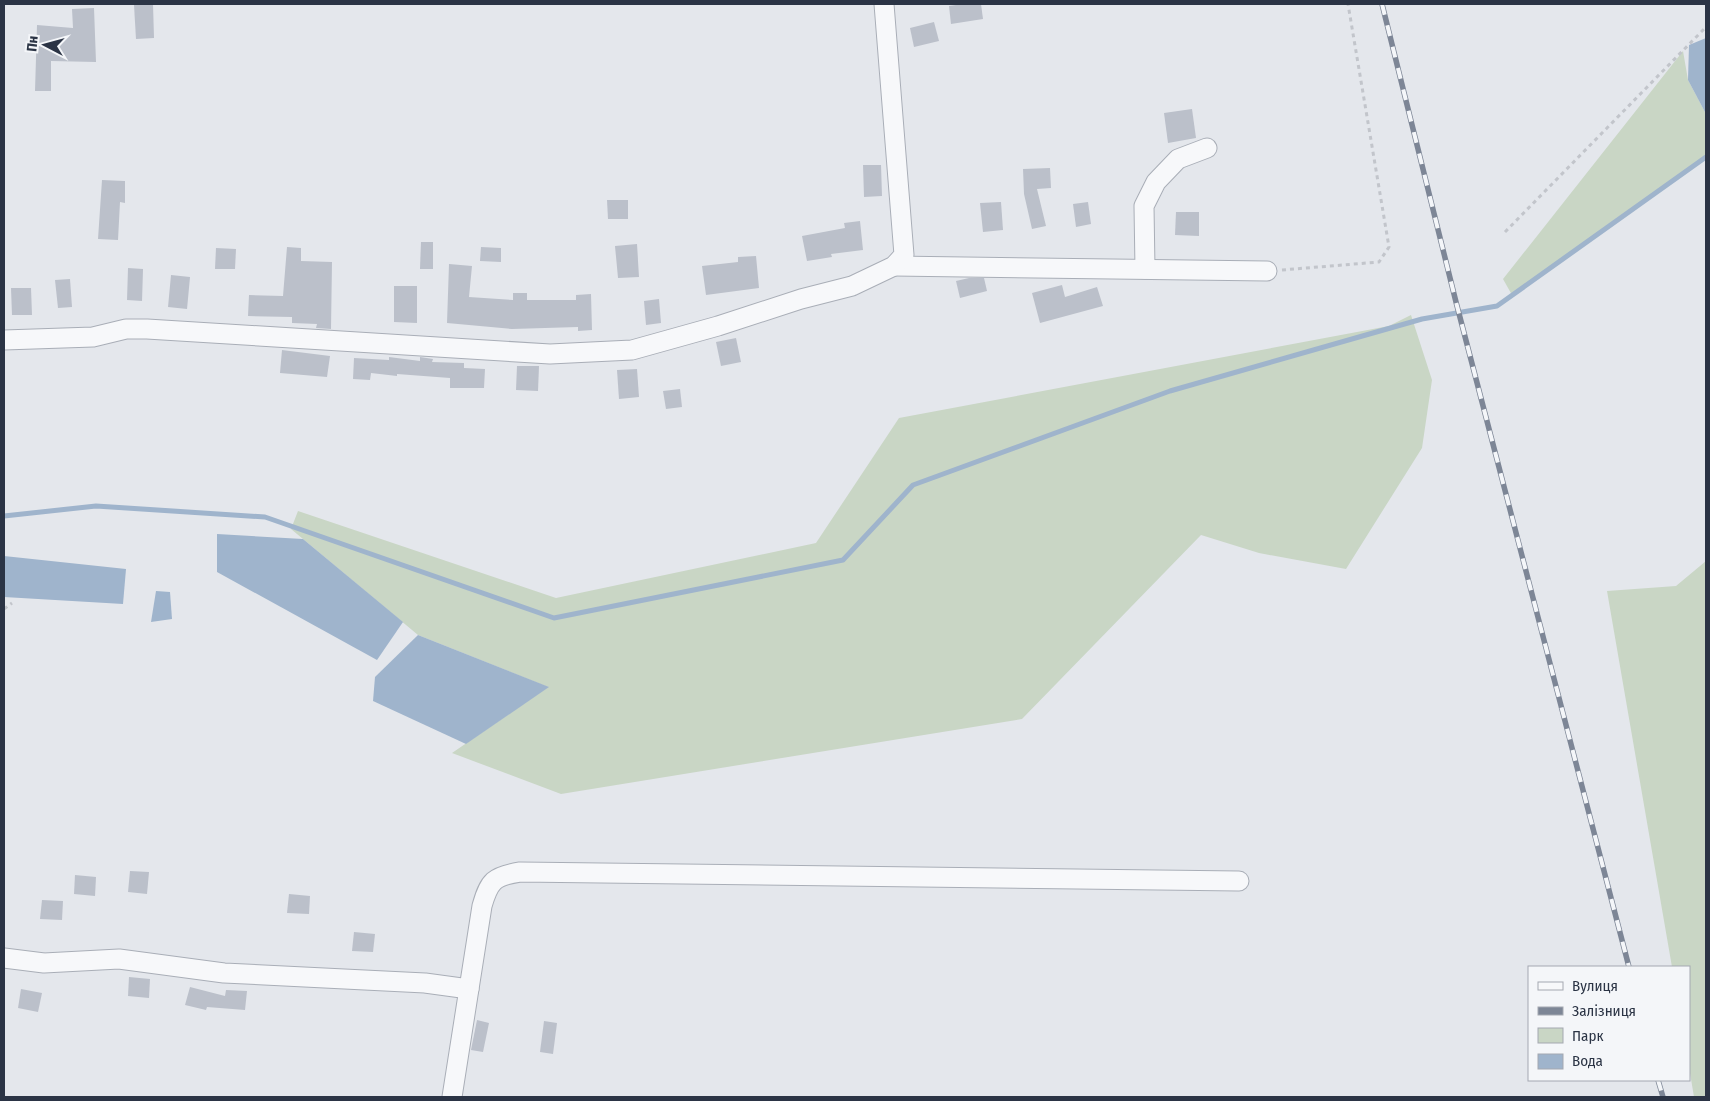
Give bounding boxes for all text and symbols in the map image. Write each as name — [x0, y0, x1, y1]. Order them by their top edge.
north arrow — [20, 20, 70, 70]
text: Пн — [23, 35, 42, 52]
legend — [1528, 966, 1690, 1081]
text: Вулиця — [1572, 977, 1618, 995]
text: Залізниця — [1572, 1002, 1636, 1020]
text: Парк — [1572, 1027, 1603, 1045]
text: Вода — [1572, 1052, 1603, 1070]

